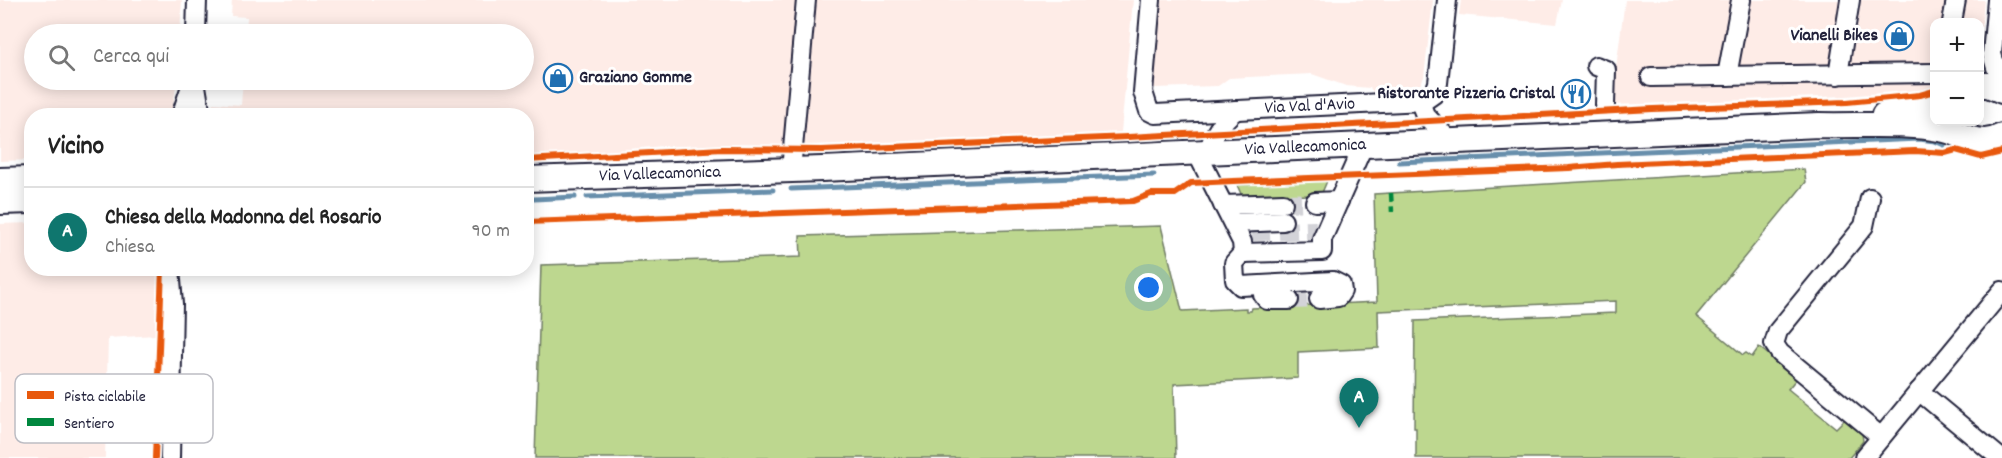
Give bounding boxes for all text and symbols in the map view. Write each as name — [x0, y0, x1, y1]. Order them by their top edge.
map controls — [1930, 18, 1984, 126]
button: + — [1930, 18, 1984, 72]
shop icon: Vianelli Bikes — [1883, 20, 1915, 52]
search box — [24, 24, 534, 90]
place label: Vianelli Bikes — [1791, 24, 1878, 49]
icon: search — [45, 41, 78, 74]
text: Cerca qui — [93, 42, 169, 73]
shop icon: Graziano Gomme — [542, 62, 574, 94]
place label: Graziano Gomme — [579, 66, 692, 91]
button: − — [1930, 72, 1984, 126]
restaurant icon: Ristorante Pizzeria Cristal — [1560, 78, 1592, 110]
place label: Ristorante Pizzeria Cristal — [1377, 82, 1556, 107]
street label: Via Val d'Avio — [1264, 92, 1356, 121]
text: Vicino — [48, 129, 104, 166]
street label: Via Vallecamonica — [1244, 132, 1367, 163]
street label: Via Vallecamonica — [599, 160, 722, 189]
text: Chiesa della Madonna del Rosario — [105, 203, 381, 234]
text: A — [62, 218, 73, 246]
text: 90 m — [472, 218, 510, 246]
text: Chiesa — [105, 234, 154, 262]
your location — [1134, 273, 1163, 302]
legend — [15, 374, 213, 443]
pin: A — [1340, 378, 1378, 428]
text: Pista ciclabile — [64, 386, 146, 409]
text: Sentiero — [64, 413, 114, 436]

